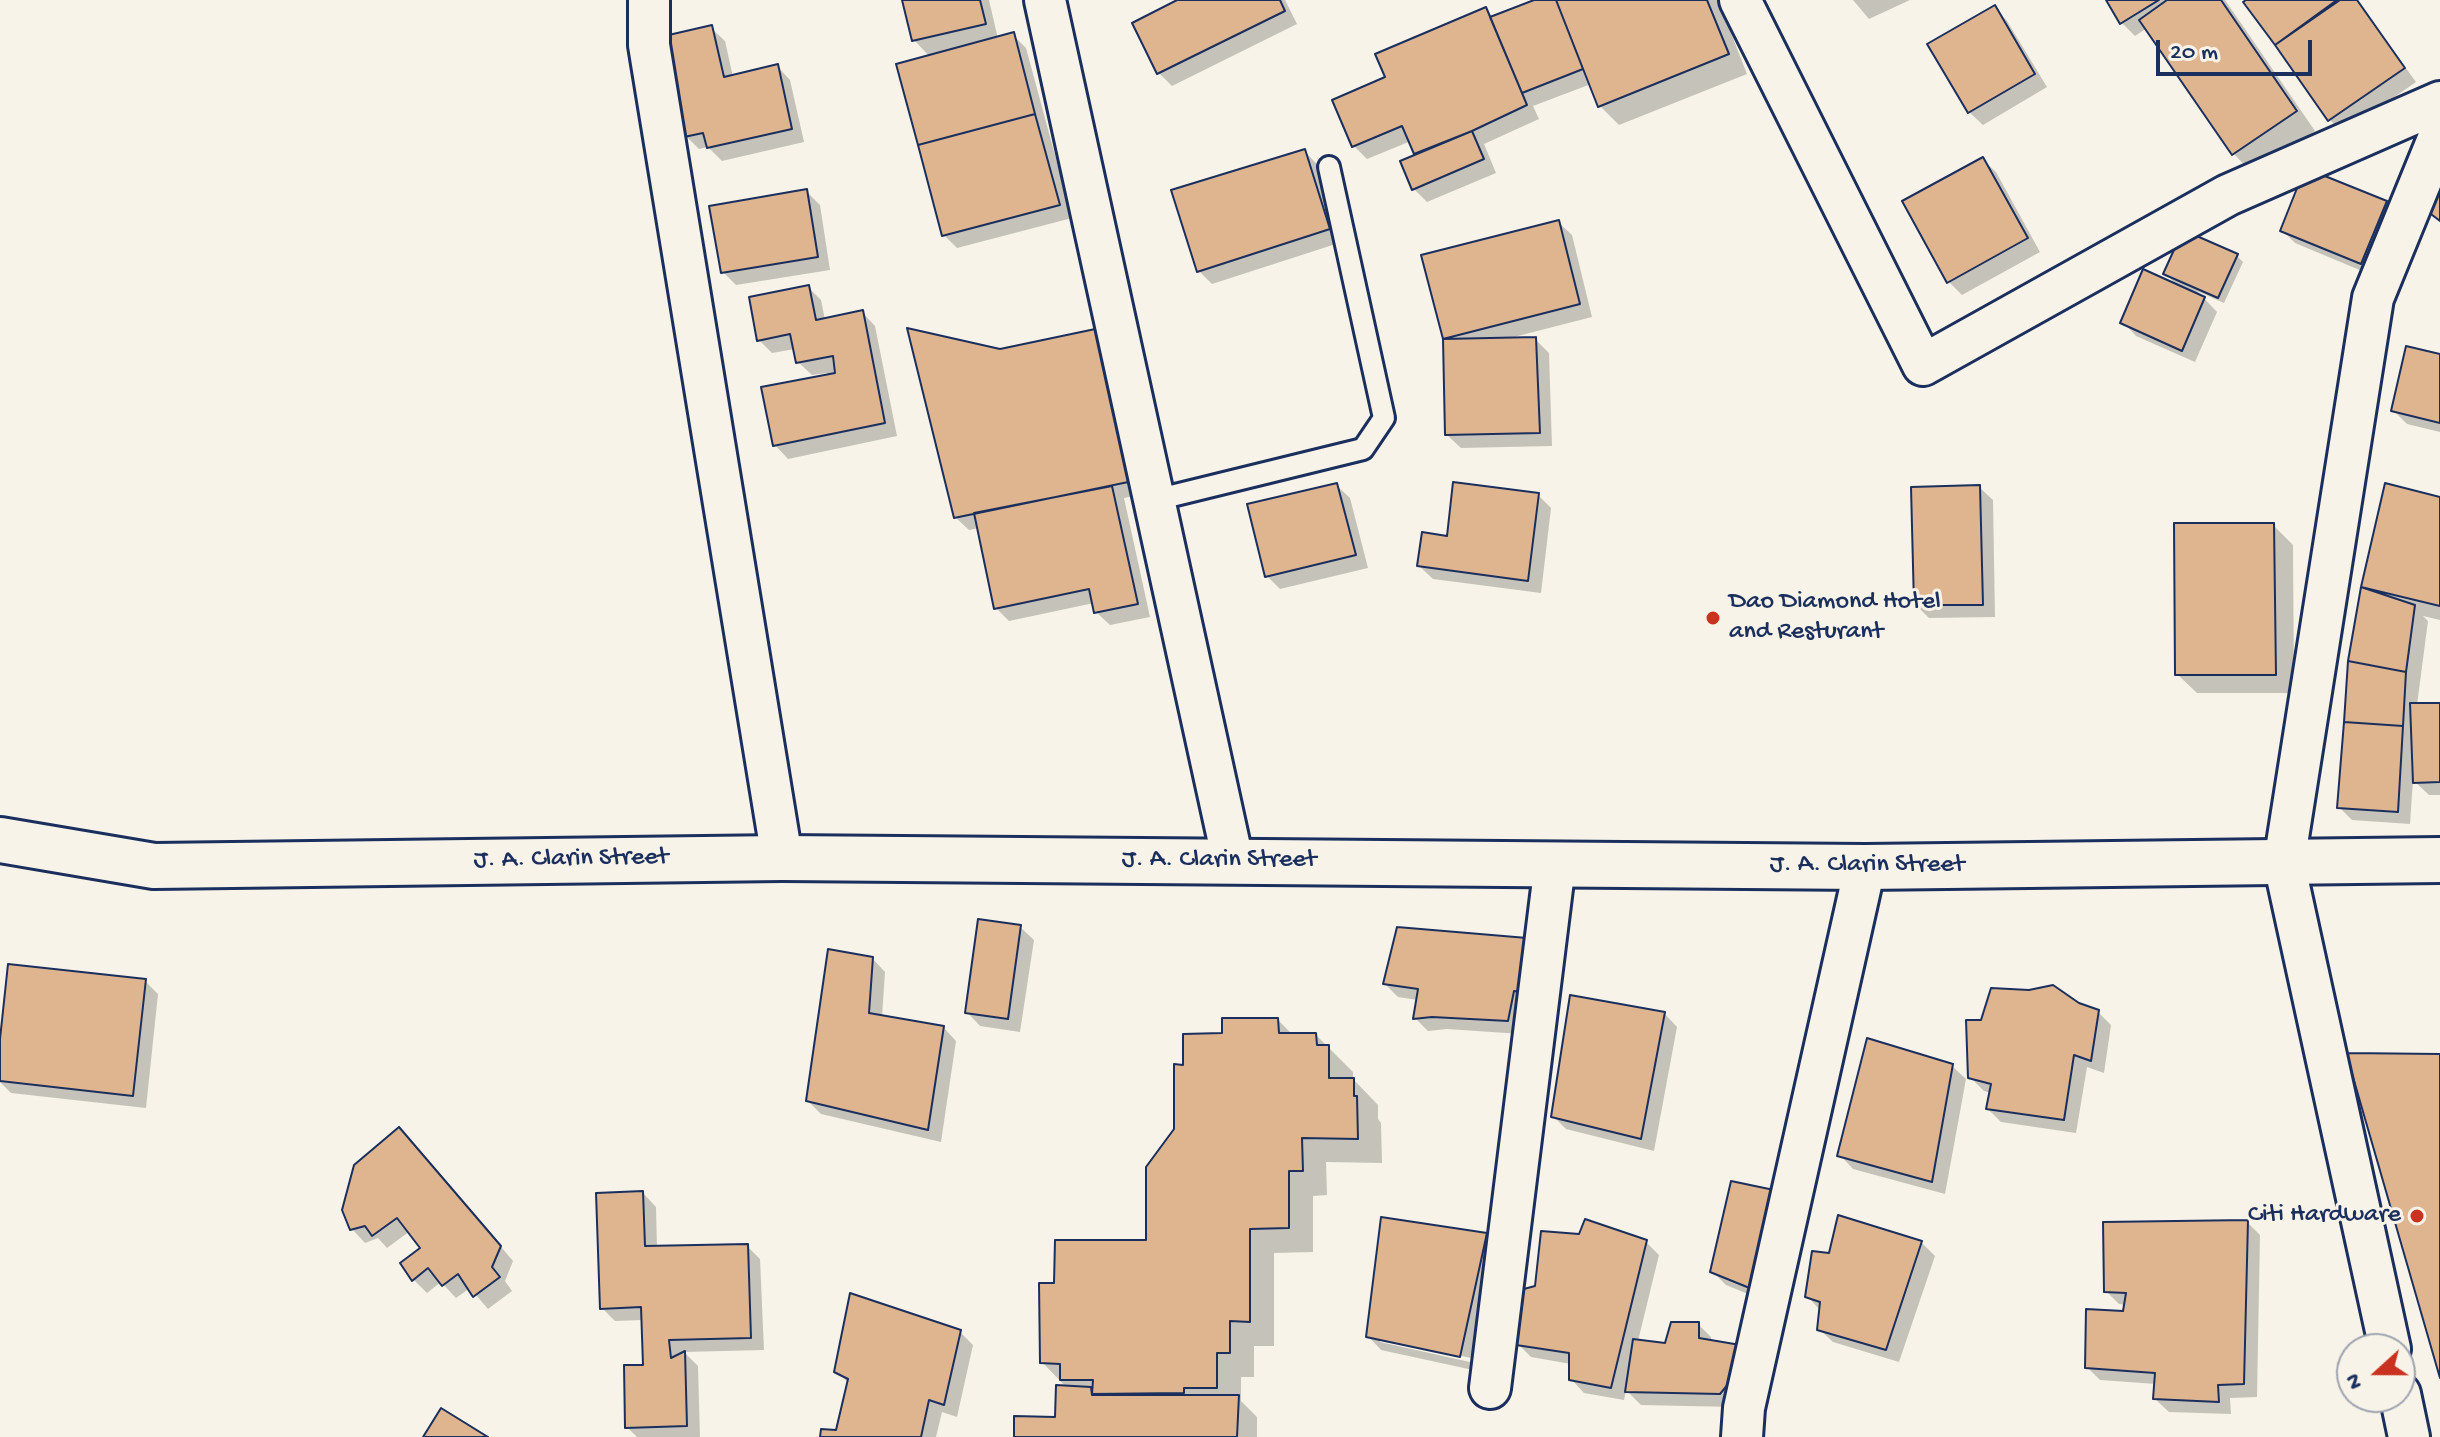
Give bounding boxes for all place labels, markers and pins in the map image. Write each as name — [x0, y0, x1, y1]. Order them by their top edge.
place label: Dao Diamond Hotel and Resturant — [1729, 587, 1941, 648]
marker: Dao Diamond Hotel and Resturant — [1704, 609, 1722, 627]
place label: Citi Hardware — [2248, 1200, 2401, 1232]
marker: Citi Hardware — [2408, 1207, 2426, 1225]

